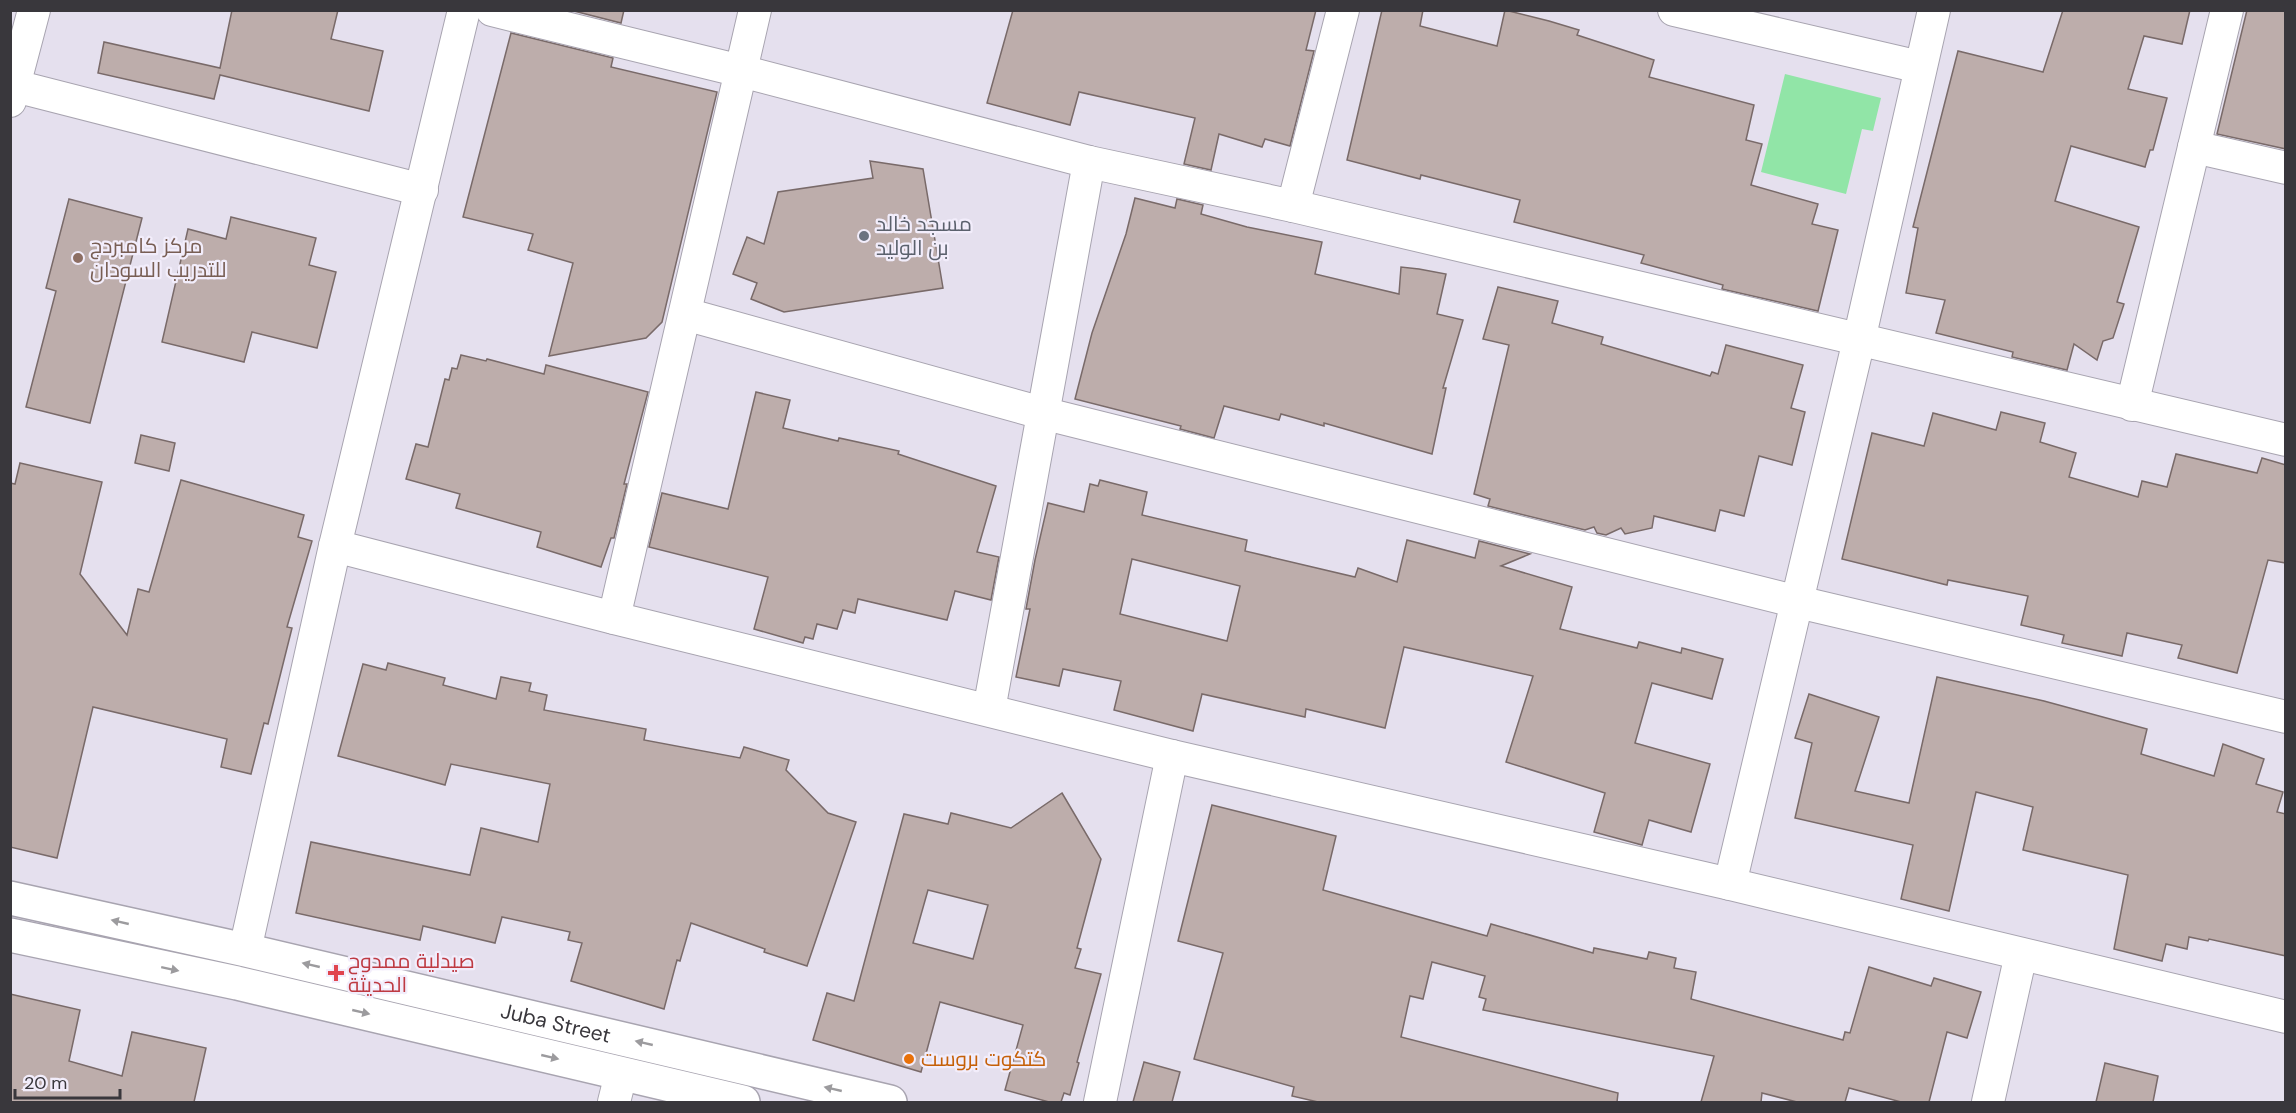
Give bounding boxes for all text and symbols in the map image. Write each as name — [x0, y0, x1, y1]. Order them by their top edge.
place label: مسجد خالد بن الوليد — [876, 210, 972, 262]
marker: مسجد خالد بن الوليد — [857, 229, 871, 243]
place label: مركز كامبردج للتدريب السودان — [90, 232, 227, 284]
marker: مركز كامبردج للتدريب السودان — [71, 251, 85, 265]
one-way arrow — [111, 917, 130, 927]
place label: صيدلية ممدوح الحديثة — [348, 947, 475, 999]
one-way arrow — [301, 960, 320, 970]
one-way arrow — [161, 965, 180, 974]
marker: صيدلية ممدوح الحديثة — [329, 966, 343, 980]
street label: Juba Street — [498, 997, 614, 1050]
one-way arrow — [351, 1008, 370, 1018]
one-way arrow — [634, 1038, 653, 1048]
place label: كتكوت بروست — [921, 1045, 1046, 1073]
marker: كتكوت بروست — [902, 1052, 916, 1066]
one-way arrow — [541, 1053, 560, 1063]
scale bar — [15, 1062, 120, 1100]
text: 20 m — [24, 1071, 67, 1095]
one-way arrow — [824, 1083, 842, 1093]

